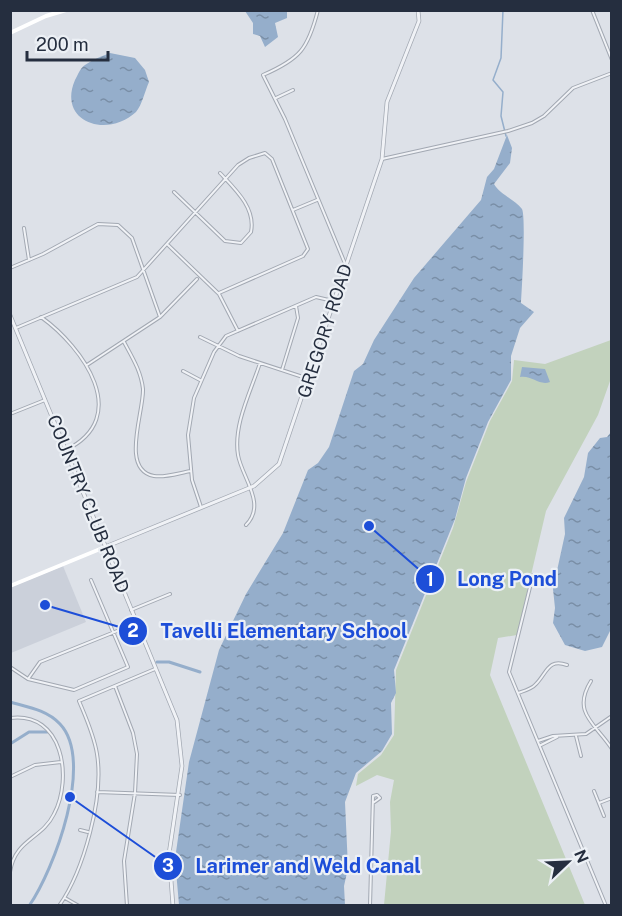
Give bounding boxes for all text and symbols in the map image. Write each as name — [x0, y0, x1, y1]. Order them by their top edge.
scale bar — [27, 24, 108, 62]
text: 200 m — [36, 34, 89, 55]
street label: GREGORY ROAD — [293, 261, 356, 401]
street label: COUNTRY CLUB ROAD — [43, 412, 134, 596]
callout: Long Pond — [415, 560, 569, 598]
text: Long Pond — [457, 567, 557, 591]
text: 1 — [426, 569, 434, 590]
callout: Tavelli Elementary School — [118, 612, 420, 650]
text: Tavelli Elementary School — [160, 619, 408, 643]
text: 2 — [127, 620, 139, 641]
north arrow — [538, 832, 598, 892]
callout: Larimer and Weld Canal — [153, 847, 433, 885]
text: N — [570, 847, 593, 866]
text: Larimer and Weld Canal — [195, 854, 421, 878]
text: 3 — [162, 855, 174, 876]

